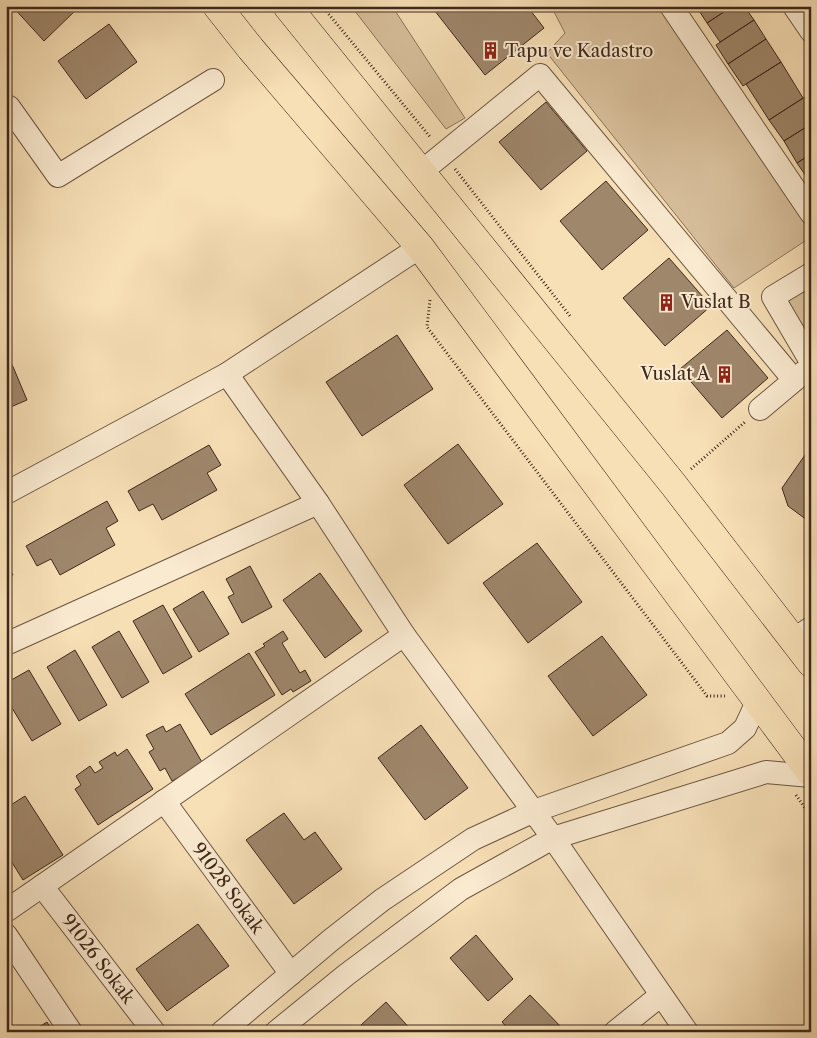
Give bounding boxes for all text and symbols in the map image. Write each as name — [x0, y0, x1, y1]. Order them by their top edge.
place label: Tapu ve Kadastro — [505, 40, 653, 62]
building icon: Tapu ve Kadastro — [481, 41, 501, 61]
place label: Vuslat B — [680, 291, 750, 313]
building icon: Vuslat B — [657, 292, 677, 312]
place label: Vuslat A — [639, 363, 711, 385]
building icon: Vuslat A — [714, 364, 734, 384]
street label: 91028 Sokak — [187, 838, 269, 939]
street label: 91026 Sokak — [57, 910, 140, 1009]

